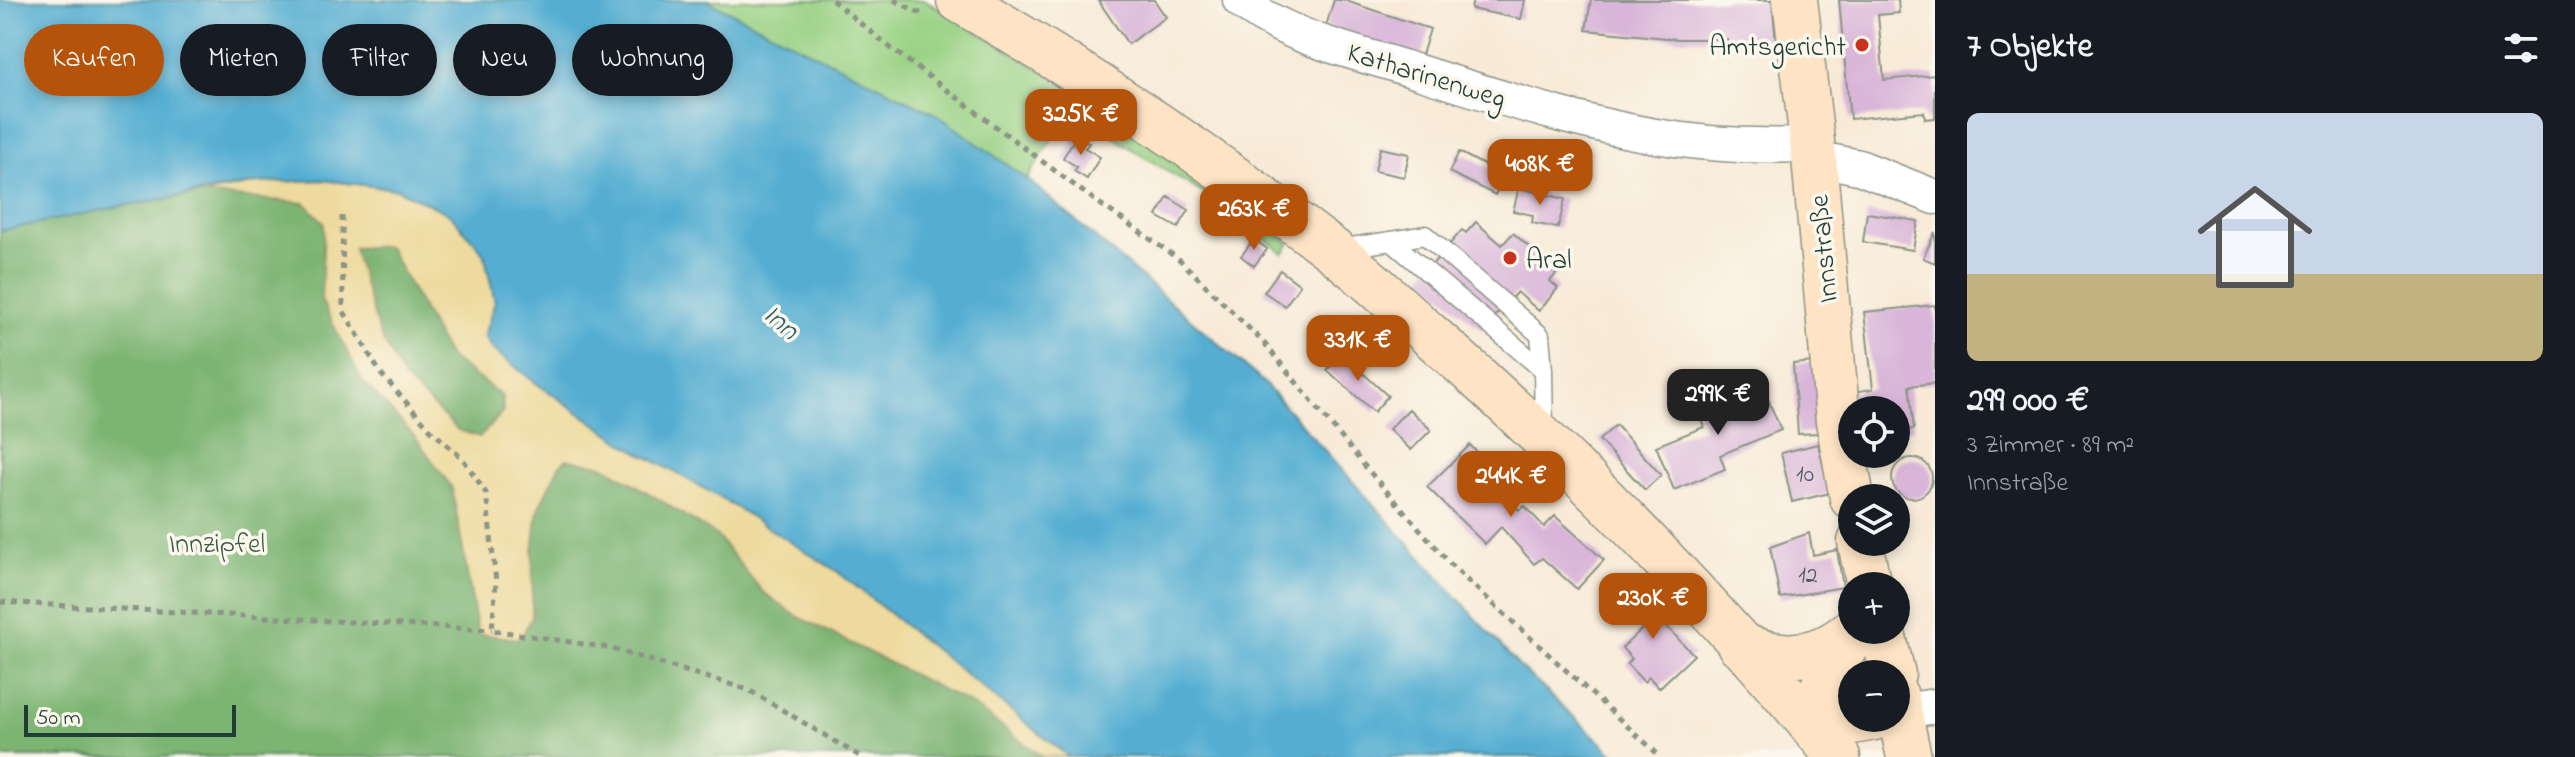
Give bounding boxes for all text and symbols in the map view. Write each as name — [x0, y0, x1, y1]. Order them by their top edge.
text: 7 Objekte — [1967, 23, 2093, 73]
chip: Kaufen — [24, 24, 164, 96]
chip: Mieten — [180, 24, 306, 96]
chip: Filter — [322, 24, 437, 96]
chip: Neu — [453, 24, 556, 96]
chip: Wohnung — [572, 24, 733, 96]
icon: filters — [2499, 26, 2543, 70]
place label: Amtsgericht — [1709, 28, 1846, 69]
street label: Katharinenweg — [1342, 34, 1510, 121]
marker: Amtsgericht — [1853, 36, 1871, 54]
pin: 325K € — [1016, 89, 1146, 157]
text: 325K € — [1043, 96, 1119, 134]
pin: 408K € — [1475, 139, 1605, 207]
text: 408K € — [1506, 146, 1574, 184]
icon: home — [2183, 165, 2327, 309]
pin: 263K € — [1189, 184, 1319, 252]
text: 263K € — [1218, 191, 1290, 229]
street label: Innstraße — [1800, 192, 1851, 305]
place label: Aral — [1526, 241, 1572, 282]
marker: Aral — [1501, 249, 1519, 267]
water label: Inn — [752, 295, 809, 353]
pin: 331K € — [1293, 315, 1423, 383]
text: 331K € — [1325, 322, 1391, 360]
pin: 299K € — [1653, 369, 1783, 437]
text: 299K € — [1685, 376, 1751, 414]
text: 299 000 € — [1967, 377, 2089, 427]
map controls — [1838, 396, 1910, 732]
button: locate — [1838, 396, 1910, 468]
text: 3 Zimmer · 89 m² — [1967, 427, 2134, 465]
pin: 244K € — [1446, 451, 1576, 519]
text: 244K € — [1475, 458, 1547, 496]
house number: 10 — [1796, 458, 1814, 493]
text: Innstraße — [1967, 465, 2068, 503]
button: layers — [1838, 484, 1910, 556]
park label: Innzipfel — [169, 525, 265, 566]
house number: 12 — [1798, 559, 1818, 594]
button: + — [1838, 572, 1910, 644]
pin: 230K € — [1588, 573, 1718, 641]
text: 230K € — [1617, 580, 1689, 618]
button: − — [1838, 660, 1910, 732]
scale bar — [24, 701, 236, 737]
text: 50 m — [36, 703, 81, 735]

